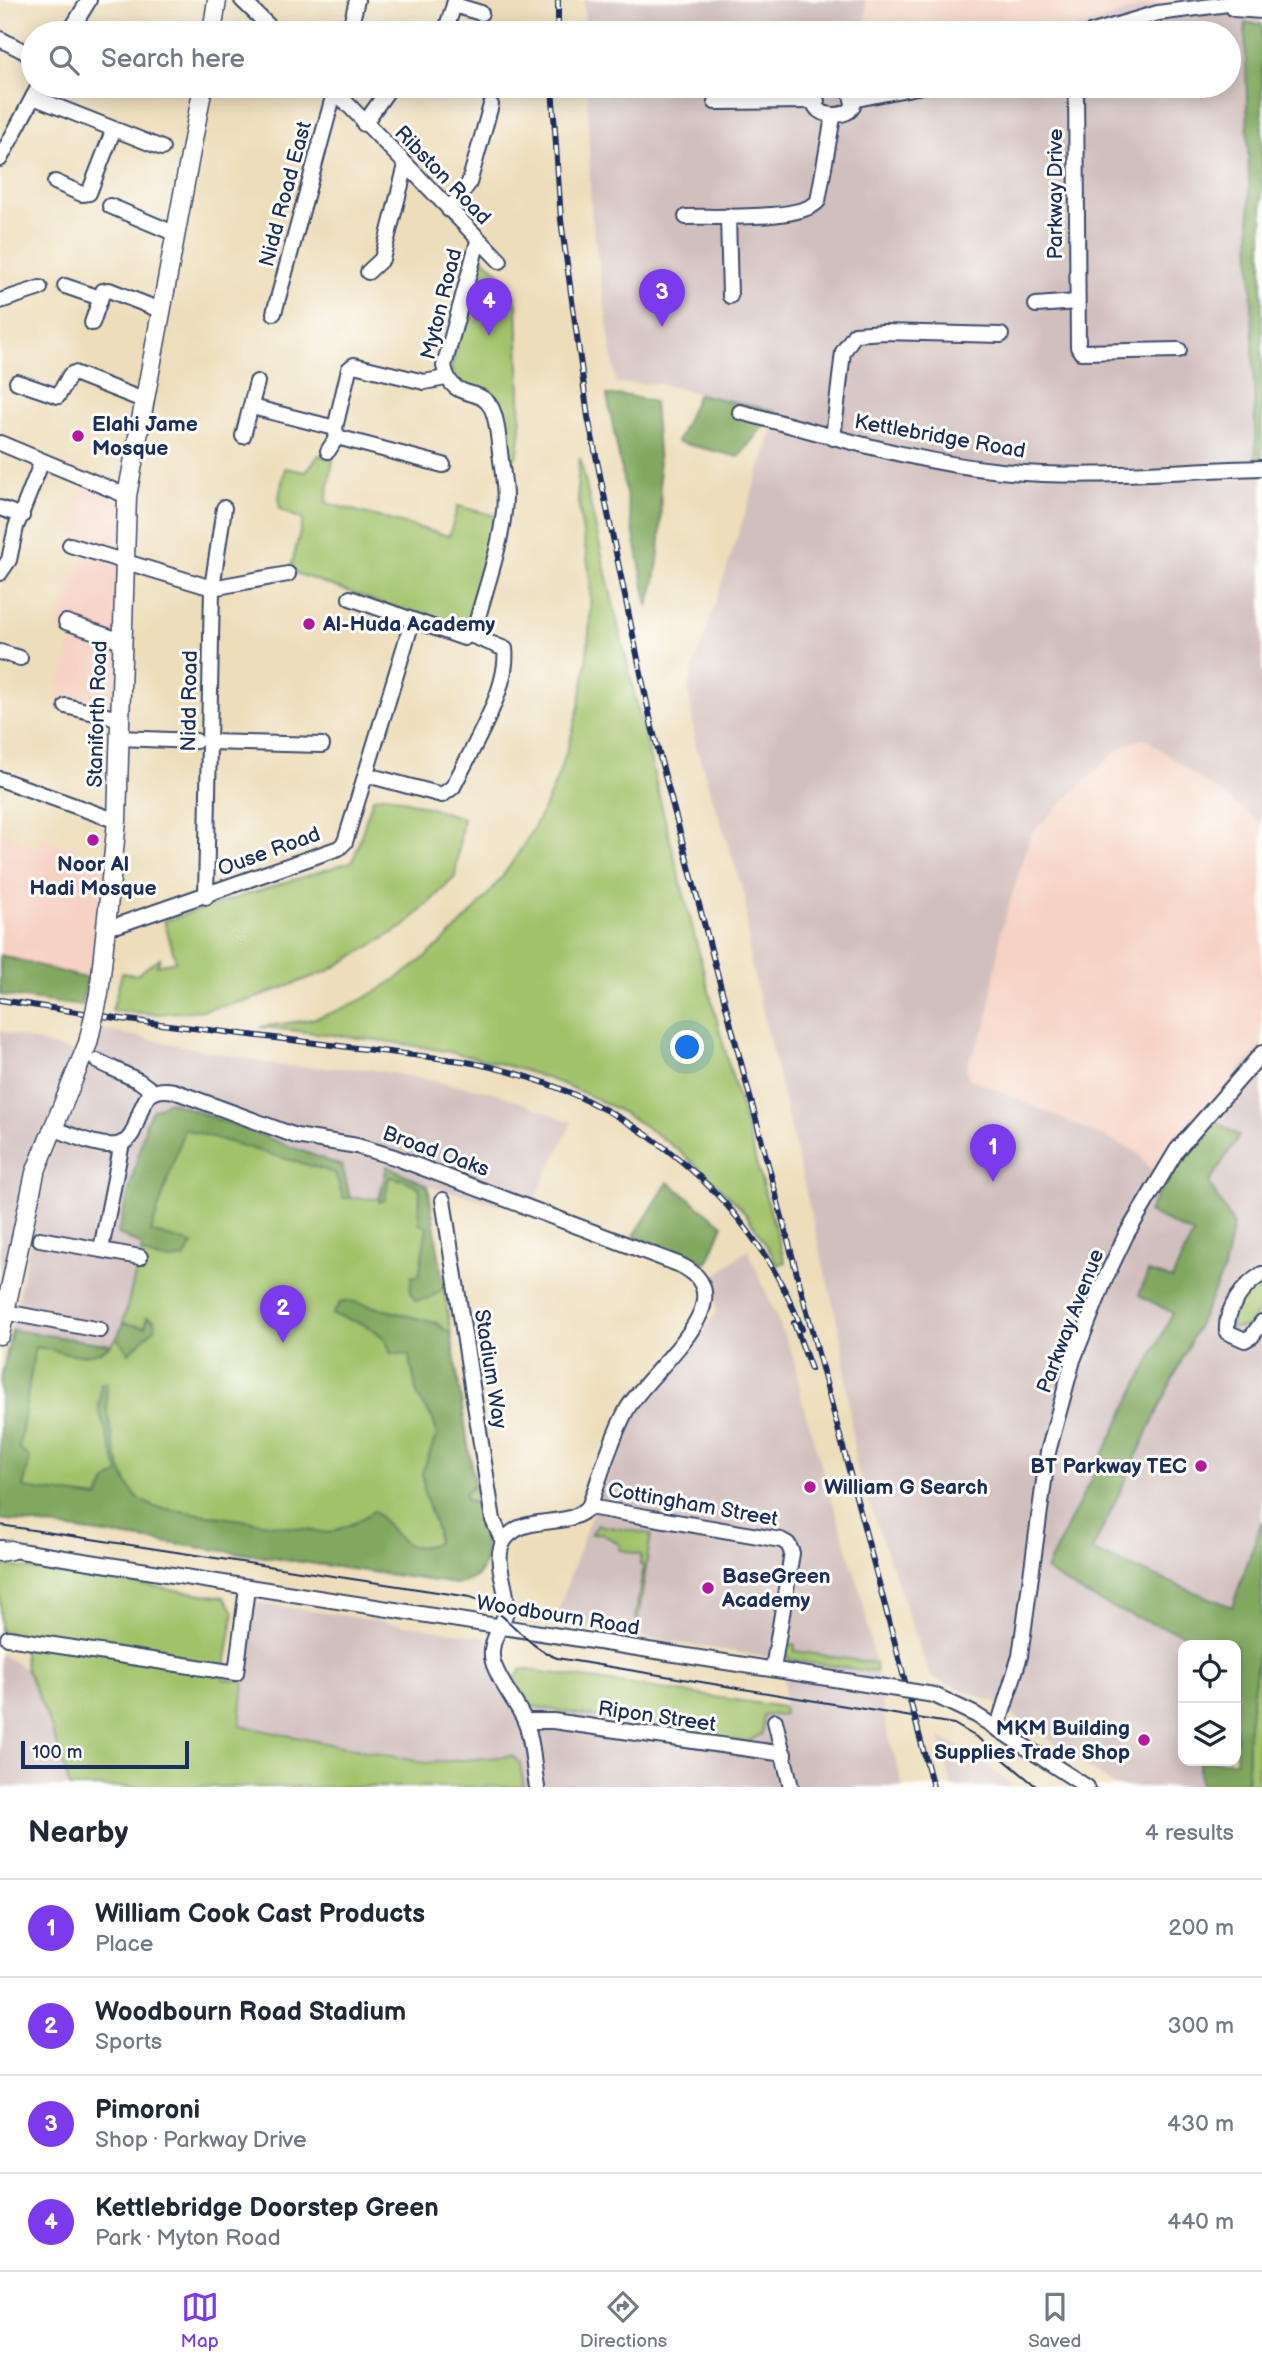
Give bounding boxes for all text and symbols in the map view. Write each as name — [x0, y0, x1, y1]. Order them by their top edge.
search box — [21, 21, 1241, 98]
icon: search — [45, 41, 83, 79]
text: Search here — [101, 44, 245, 75]
street label: Nidd Road East — [254, 118, 317, 270]
street label: Ribston Road — [389, 121, 496, 230]
street label: Parkway Drive — [1043, 128, 1068, 260]
street label: Myton Road — [416, 246, 467, 362]
pin: 3 — [639, 269, 685, 327]
pin: 4 — [466, 278, 512, 336]
street label: Kettlebridge Road — [853, 409, 1027, 464]
place label: Elahi Jame Mosque — [92, 412, 198, 461]
marker: Elahi Jame Mosque — [70, 428, 86, 444]
place label: Al-Huda Academy — [322, 612, 496, 637]
marker: Al-Huda Academy — [301, 616, 317, 632]
street label: Staniforth Road — [82, 640, 113, 788]
street label: Nidd Road — [176, 650, 203, 752]
street label: Ouse Road — [215, 821, 324, 882]
marker: Noor Al Hadi Mosque — [85, 832, 101, 848]
place label: Noor Al Hadi Mosque — [29, 852, 157, 901]
your location — [670, 1030, 704, 1064]
street label: Broad Oaks — [379, 1121, 492, 1182]
pin: 1 — [970, 1124, 1016, 1182]
street label: Parkway Avenue — [1032, 1246, 1109, 1397]
pin: 2 — [260, 1285, 306, 1343]
street label: Stadium Way — [469, 1308, 512, 1431]
place label: BT Parkway TEC — [1030, 1454, 1187, 1479]
marker: BT Parkway TEC — [1193, 1458, 1209, 1474]
place label: William G Search — [824, 1475, 988, 1500]
street label: Cottingham Street — [606, 1477, 780, 1532]
marker: William G Search — [802, 1479, 818, 1495]
place label: BaseGreen Academy — [721, 1564, 830, 1613]
marker: BaseGreen Academy — [700, 1580, 716, 1596]
street label: Woodbourn Road — [474, 1590, 641, 1641]
map controls — [1178, 1640, 1241, 1766]
button: locate — [1178, 1640, 1241, 1703]
street label: Ripon Street — [596, 1696, 718, 1737]
button: layers — [1178, 1703, 1241, 1766]
place label: MKM Building Supplies Trade Shop — [934, 1716, 1130, 1765]
marker: MKM Building Supplies Trade Shop — [1136, 1732, 1152, 1748]
scale bar — [21, 1738, 189, 1770]
text: 100 m — [32, 1741, 83, 1764]
text: Nearby — [28, 1815, 128, 1851]
text: 4 results — [1145, 1819, 1234, 1847]
text: William Cook Cast Products — [95, 1899, 425, 1930]
text: 1 — [46, 1914, 56, 1942]
text: 200 m — [1168, 1914, 1234, 1942]
text: Place — [95, 1930, 153, 1958]
text: Woodbourn Road Stadium — [95, 1997, 406, 2028]
text: 2 — [44, 2012, 58, 2040]
text: 300 m — [1168, 2012, 1234, 2040]
text: Sports — [95, 2028, 162, 2056]
text: Pimoroni — [95, 2095, 200, 2126]
text: 3 — [44, 2110, 58, 2138]
text: 430 m — [1167, 2110, 1234, 2138]
text: Shop · Parkway Drive — [95, 2126, 307, 2154]
text: Kettlebridge Doorstep Green — [95, 2193, 439, 2224]
text: 4 — [44, 2208, 58, 2236]
text: 440 m — [1167, 2208, 1234, 2236]
text: Park · Myton Road — [95, 2224, 281, 2252]
tab: Map — [181, 2288, 219, 2353]
tab: Directions — [580, 2288, 667, 2353]
tab: Saved — [1028, 2288, 1081, 2353]

